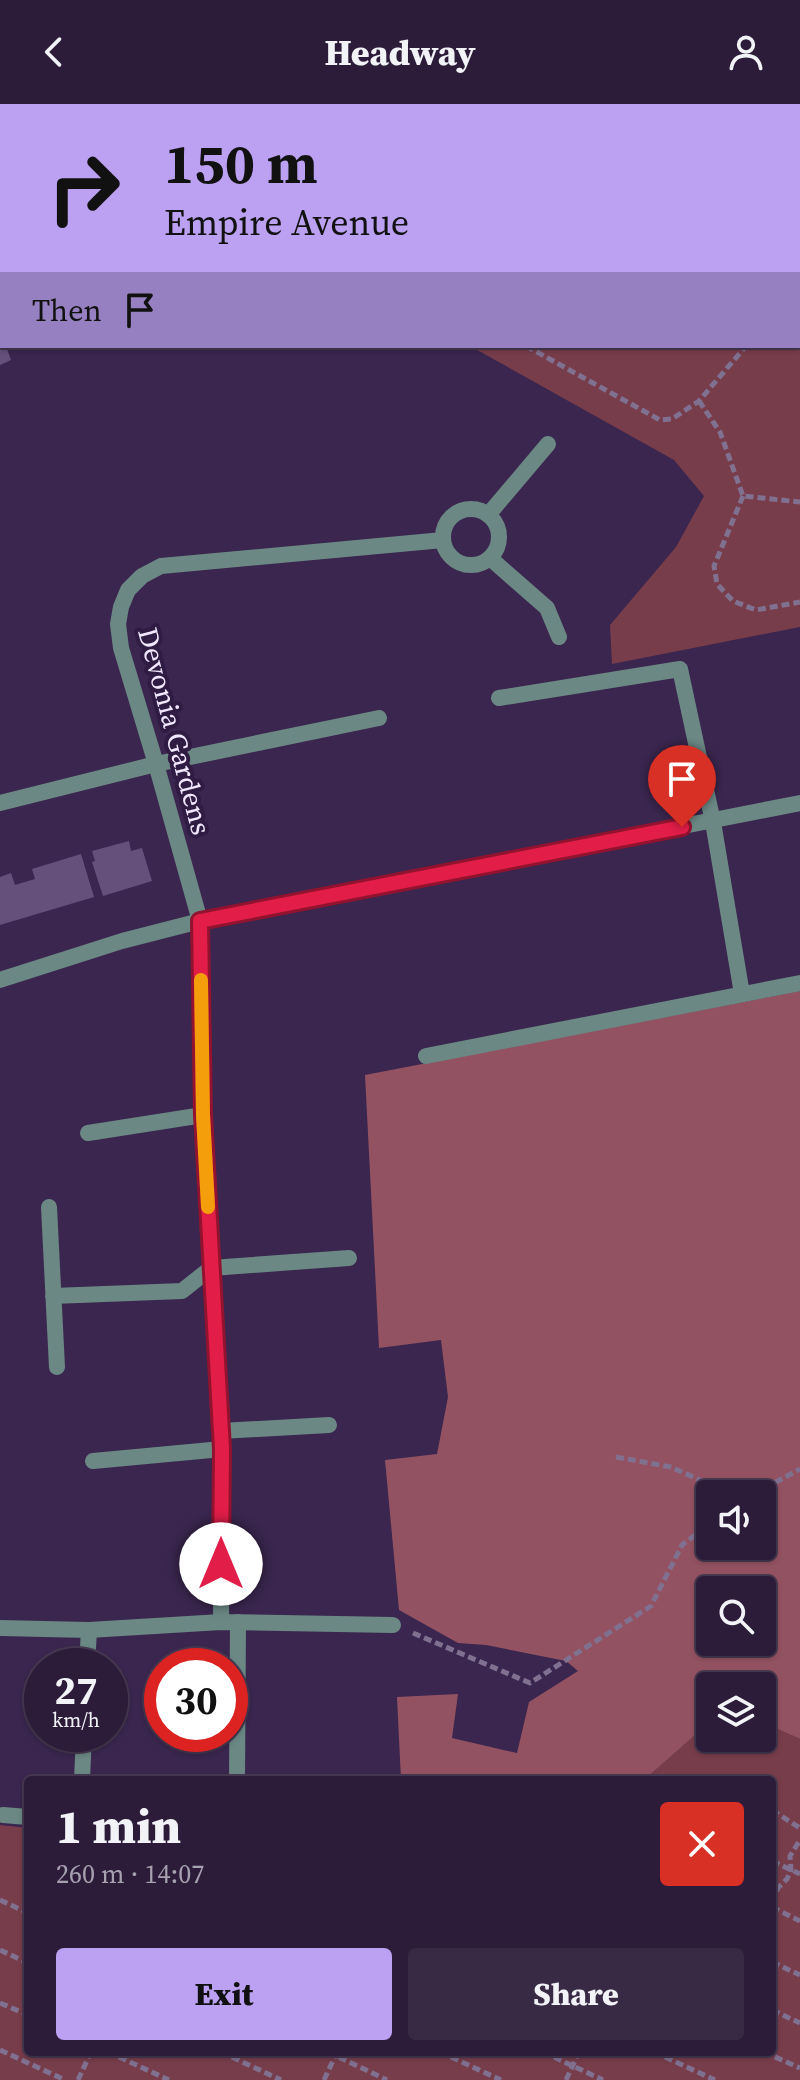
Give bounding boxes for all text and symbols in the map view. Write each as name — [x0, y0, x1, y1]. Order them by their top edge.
text: Headway — [324, 28, 476, 77]
icon: back — [32, 30, 76, 74]
icon: person — [724, 30, 768, 74]
text: 150 m — [164, 125, 318, 202]
icon: right — [32, 136, 136, 240]
text: Empire Avenue — [164, 198, 409, 247]
icon: arrive — [118, 288, 162, 332]
text: Then — [32, 290, 102, 331]
street label: Devonia Gardens — [129, 623, 221, 839]
pin — [648, 745, 716, 827]
icon: arrive — [660, 757, 704, 801]
map controls — [696, 1480, 776, 1752]
button: sound — [696, 1480, 776, 1560]
position arrow — [179, 1522, 263, 1606]
button: search — [696, 1576, 776, 1656]
speed limit sign: 30 — [144, 1648, 248, 1752]
text: 27 — [54, 1663, 98, 1717]
button: layers — [696, 1672, 776, 1752]
text: km/h — [52, 1706, 100, 1734]
text: 1 min — [56, 1793, 181, 1859]
button: close — [660, 1802, 744, 1886]
text: 260 m · 14:07 — [56, 1856, 204, 1892]
button: Exit — [56, 1948, 392, 2040]
button: Share — [408, 1948, 744, 2040]

